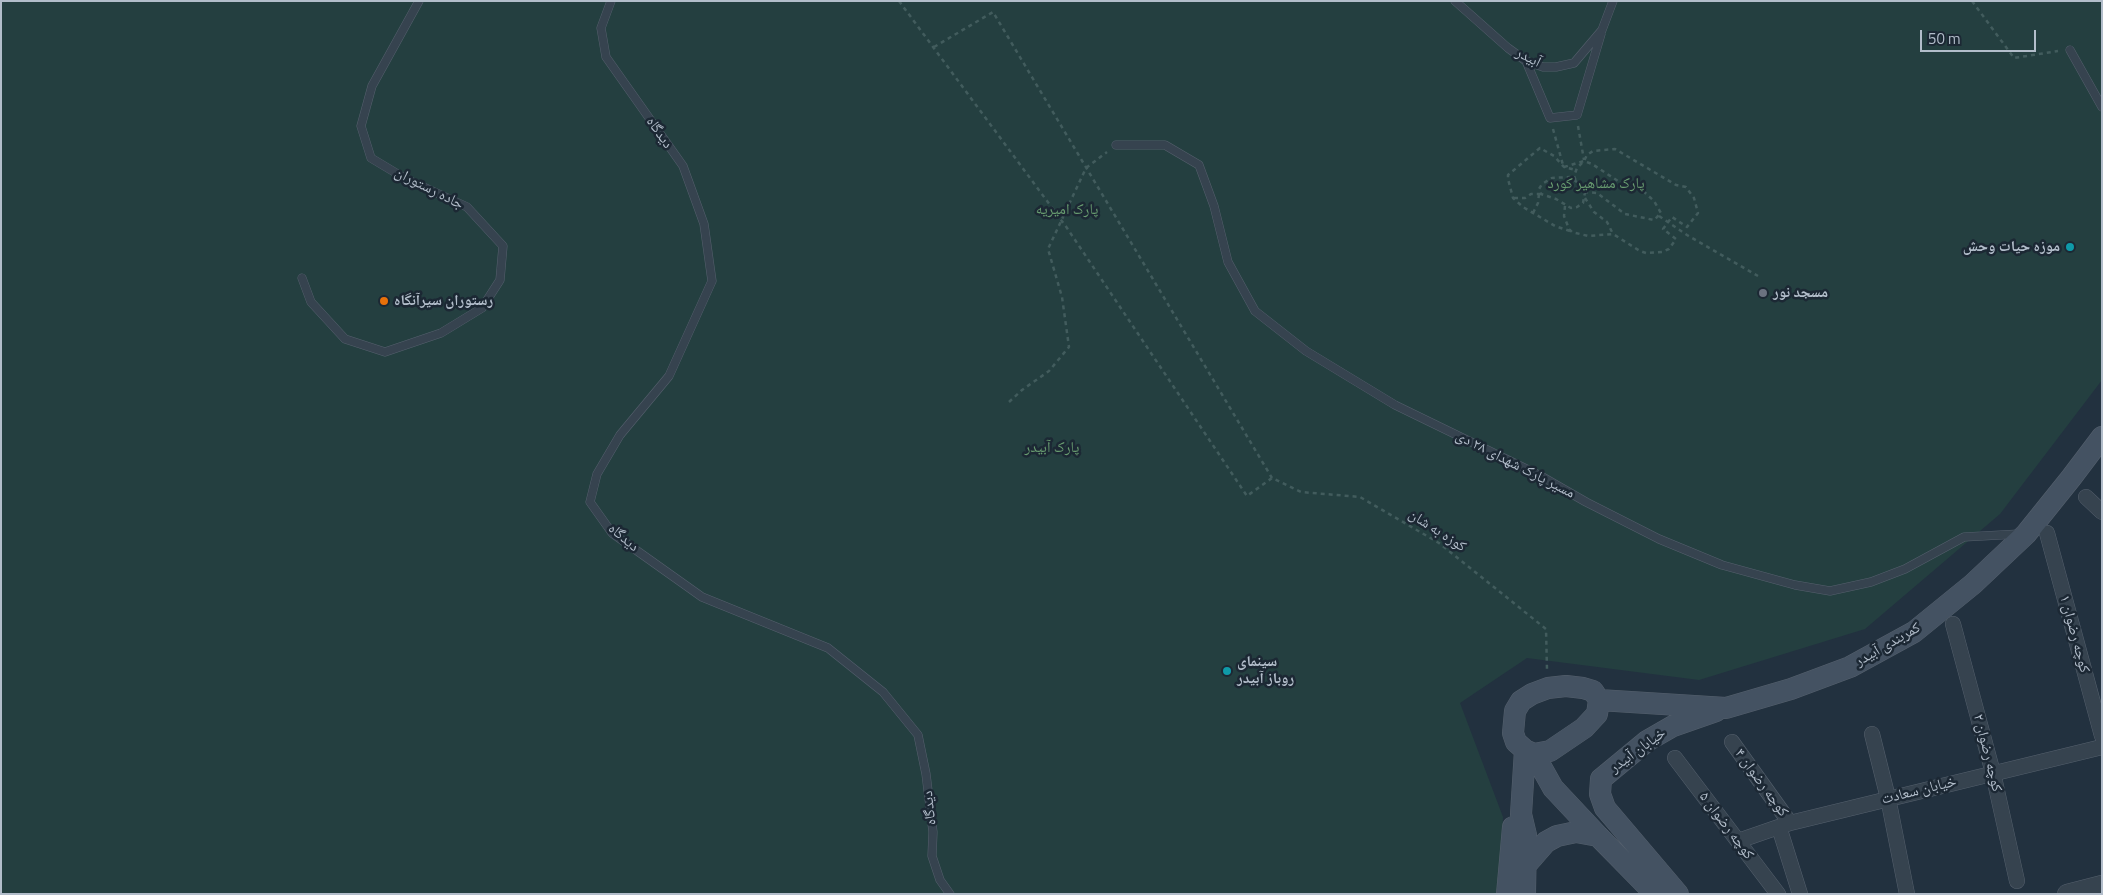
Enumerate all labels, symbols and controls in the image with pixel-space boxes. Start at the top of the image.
scale bar [1923,20,2039,52]
text: 50 m [1928,27,1961,50]
street label: آبیدر [1512,44,1544,72]
street label: دیدگاه [642,114,676,152]
street label: جاده رستوران [391,164,467,214]
park label: پارک مشاهیر کورد [1547,175,1645,193]
park label: پارک امیریه [1036,201,1098,219]
place label: موزه حیات وحش [1963,238,2060,256]
marker: موزه حیات وحش [2064,241,2076,253]
place label: مسجد نور [1773,284,1828,302]
marker: مسجد نور [1757,287,1769,299]
place label: رستوران سیرآنگاه [394,292,493,310]
marker: رستوران سیرآنگاه [378,295,390,307]
street label: مسیر پارک شهدای ۲۸ دی [1452,427,1578,503]
park label: پارک آبیدر [1025,439,1079,457]
street label: کوزه به شان [1405,506,1469,556]
street label: دیدگاه [604,520,642,556]
street label: کوچه رضوان ۱ [2055,593,2093,675]
street label: کمربندی آبیدر [1852,619,1924,671]
place label: سینمای روباز آبیدر [1237,653,1294,688]
marker: سینمای روباز آبیدر [1221,665,1233,677]
street label: کوچه رضوان ۲ [1969,712,2005,794]
street label: خیابان آبیدر [1607,725,1669,777]
street label: کوچه رضوان ۴ [1730,745,1792,821]
street label: خیابان سعادت [1880,773,1958,809]
street label: کوچه رضوان ۵ [1695,789,1757,863]
street label: دیدگاه [919,790,941,826]

